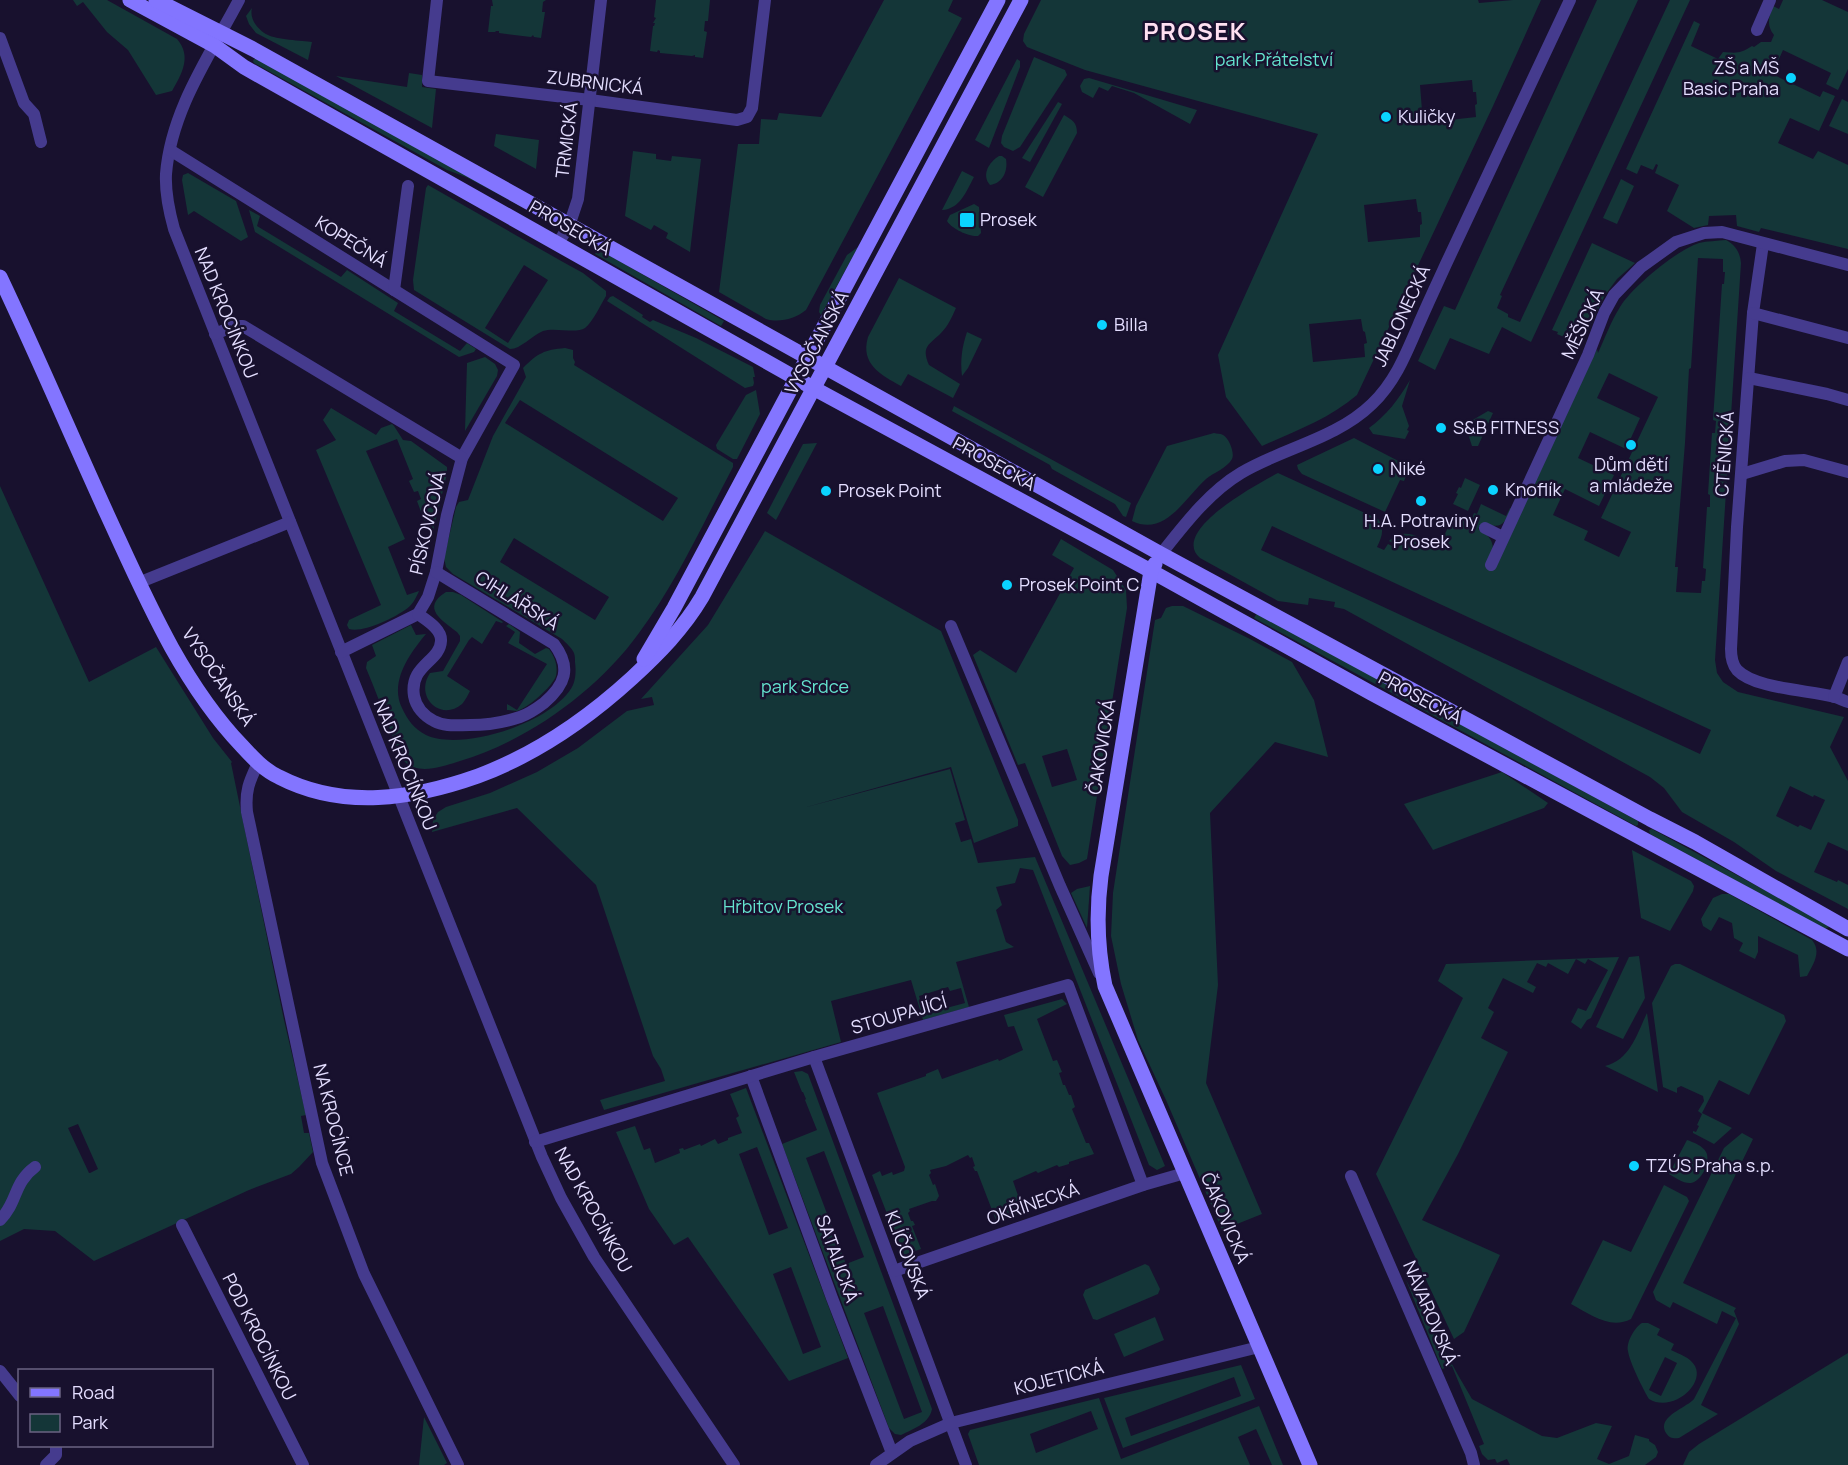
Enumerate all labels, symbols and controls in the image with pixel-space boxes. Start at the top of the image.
district label: PROSEK [1143,14,1247,47]
park label: park Přátelství [1215,47,1333,71]
place label: ZŠ a MŠ Basic Praha [1683,55,1779,100]
street label: ZUBRNICKÁ [545,64,646,100]
marker: ZŠ a MŠ Basic Praha [1784,71,1798,85]
street label: TRMICKÁ [549,100,583,179]
place label: Kuličky [1398,104,1456,128]
marker: Kuličky [1379,110,1393,124]
street label: PROSECKÁ [525,194,616,261]
place label: Prosek [980,207,1038,231]
street label: KOPEČNÁ [311,210,392,273]
marker: Prosek [958,211,976,229]
street label: NAD KROCÍNKOU [190,243,264,382]
street label: JABLONECKÁ [1367,260,1435,370]
street label: MĚŠICKÁ [1555,284,1609,363]
street label: VYSOČANSKÁ [779,286,854,398]
place label: Billa [1114,312,1148,336]
marker: Billa [1095,318,1109,332]
street label: CTĚNICKÁ [1709,410,1739,497]
place label: S&B FITNESS [1453,415,1559,439]
marker: S&B FITNESS [1434,421,1448,435]
street label: PROSECKÁ [949,431,1041,496]
marker: Dům dětí a mládeže [1624,438,1638,452]
place label: Dům dětí a mládeže [1589,452,1673,497]
place label: Niké [1390,456,1426,480]
marker: Niké [1371,462,1385,476]
street label: PÍSKOVCOVÁ [403,468,451,577]
place label: Knoflík [1505,477,1562,501]
place label: Prosek Point [838,478,942,502]
marker: Knoflík [1486,483,1500,497]
marker: Prosek Point [819,484,833,498]
marker: H.A. Potraviny Prosek [1414,494,1428,508]
place label: H.A. Potraviny Prosek [1364,508,1479,553]
street label: CIHLÁŘSKÁ [471,565,564,636]
place label: Prosek Point C [1019,572,1139,596]
marker: Prosek Point C [1000,578,1014,592]
street label: VYSOČANSKÁ [177,623,261,731]
street label: PROSECKÁ [1375,665,1467,729]
park label: park Srdce [761,674,849,698]
street label: NAD KROCÍNKOU [369,695,443,834]
street label: ČAKOVICKÁ [1082,697,1121,796]
park label: Hřbitov Prosek [723,894,844,918]
street label: STOUPAJÍCÍ [848,989,949,1039]
street label: NA KROCÍNCE [308,1061,360,1178]
street label: NAD KROCÍNKOU [550,1143,638,1276]
place label: TZÚS Praha s.p. [1646,1153,1775,1177]
marker: TZÚS Praha s.p. [1627,1159,1641,1173]
street label: ČAKOVICKÁ [1196,1168,1256,1267]
street label: OKŘÍNECKÁ [983,1176,1083,1230]
street label: KLÍČOVSKÁ [880,1207,936,1303]
street label: SATALICKÁ [811,1212,865,1306]
street label: NÁVAROVSKÁ [1398,1257,1464,1369]
street label: POD KROCÍNKOU [217,1269,302,1404]
street label: KOJETICKÁ [1011,1354,1107,1400]
legend [18,1369,213,1447]
text: Road [72,1380,115,1404]
text: Park [72,1410,109,1434]

